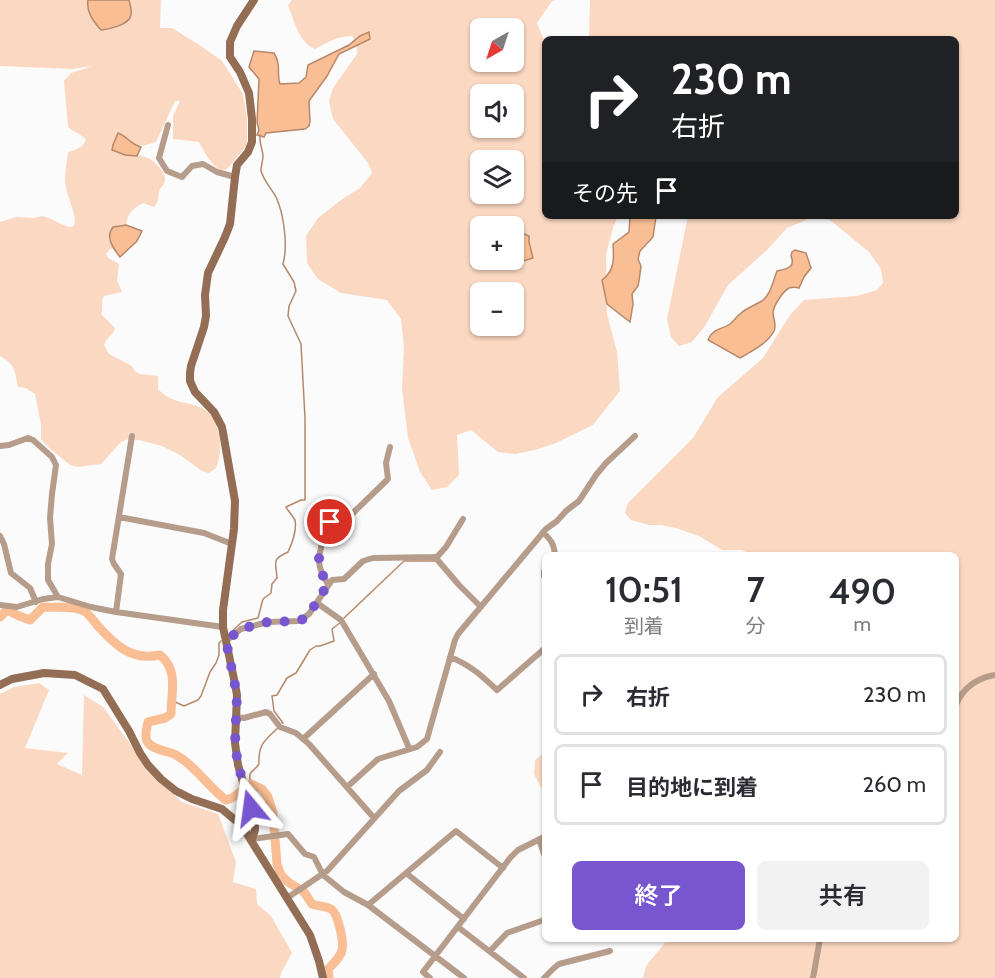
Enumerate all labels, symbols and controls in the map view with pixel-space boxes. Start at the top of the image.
north arrow [470,18,524,72]
map controls [470,18,524,336]
text: 230 m [671,53,791,105]
icon: right [572,60,650,138]
button: sound [470,84,524,138]
text: 右折 [671,110,725,143]
button: layers [470,150,524,204]
icon: arrive [650,174,683,207]
text: その先 [572,180,638,207]
button: + [470,216,524,270]
button: − [470,282,524,336]
pin [304,496,355,547]
icon: arrive [313,505,346,538]
text: 10:51 [605,567,683,611]
text: 7 [747,567,765,611]
text: 490 [829,569,896,613]
text: m [854,612,871,636]
text: 到着 [624,614,664,638]
text: 分 [746,614,766,638]
icon: right [575,678,608,711]
text: 230 m [863,681,926,708]
text: 右折 [626,684,670,711]
icon: arrive [575,768,608,801]
text: 260 m [862,771,926,798]
text: 目的地に到着 [626,774,758,801]
position arrow [219,776,283,840]
button: 終了 [572,861,745,930]
button: 共有 [757,861,929,930]

